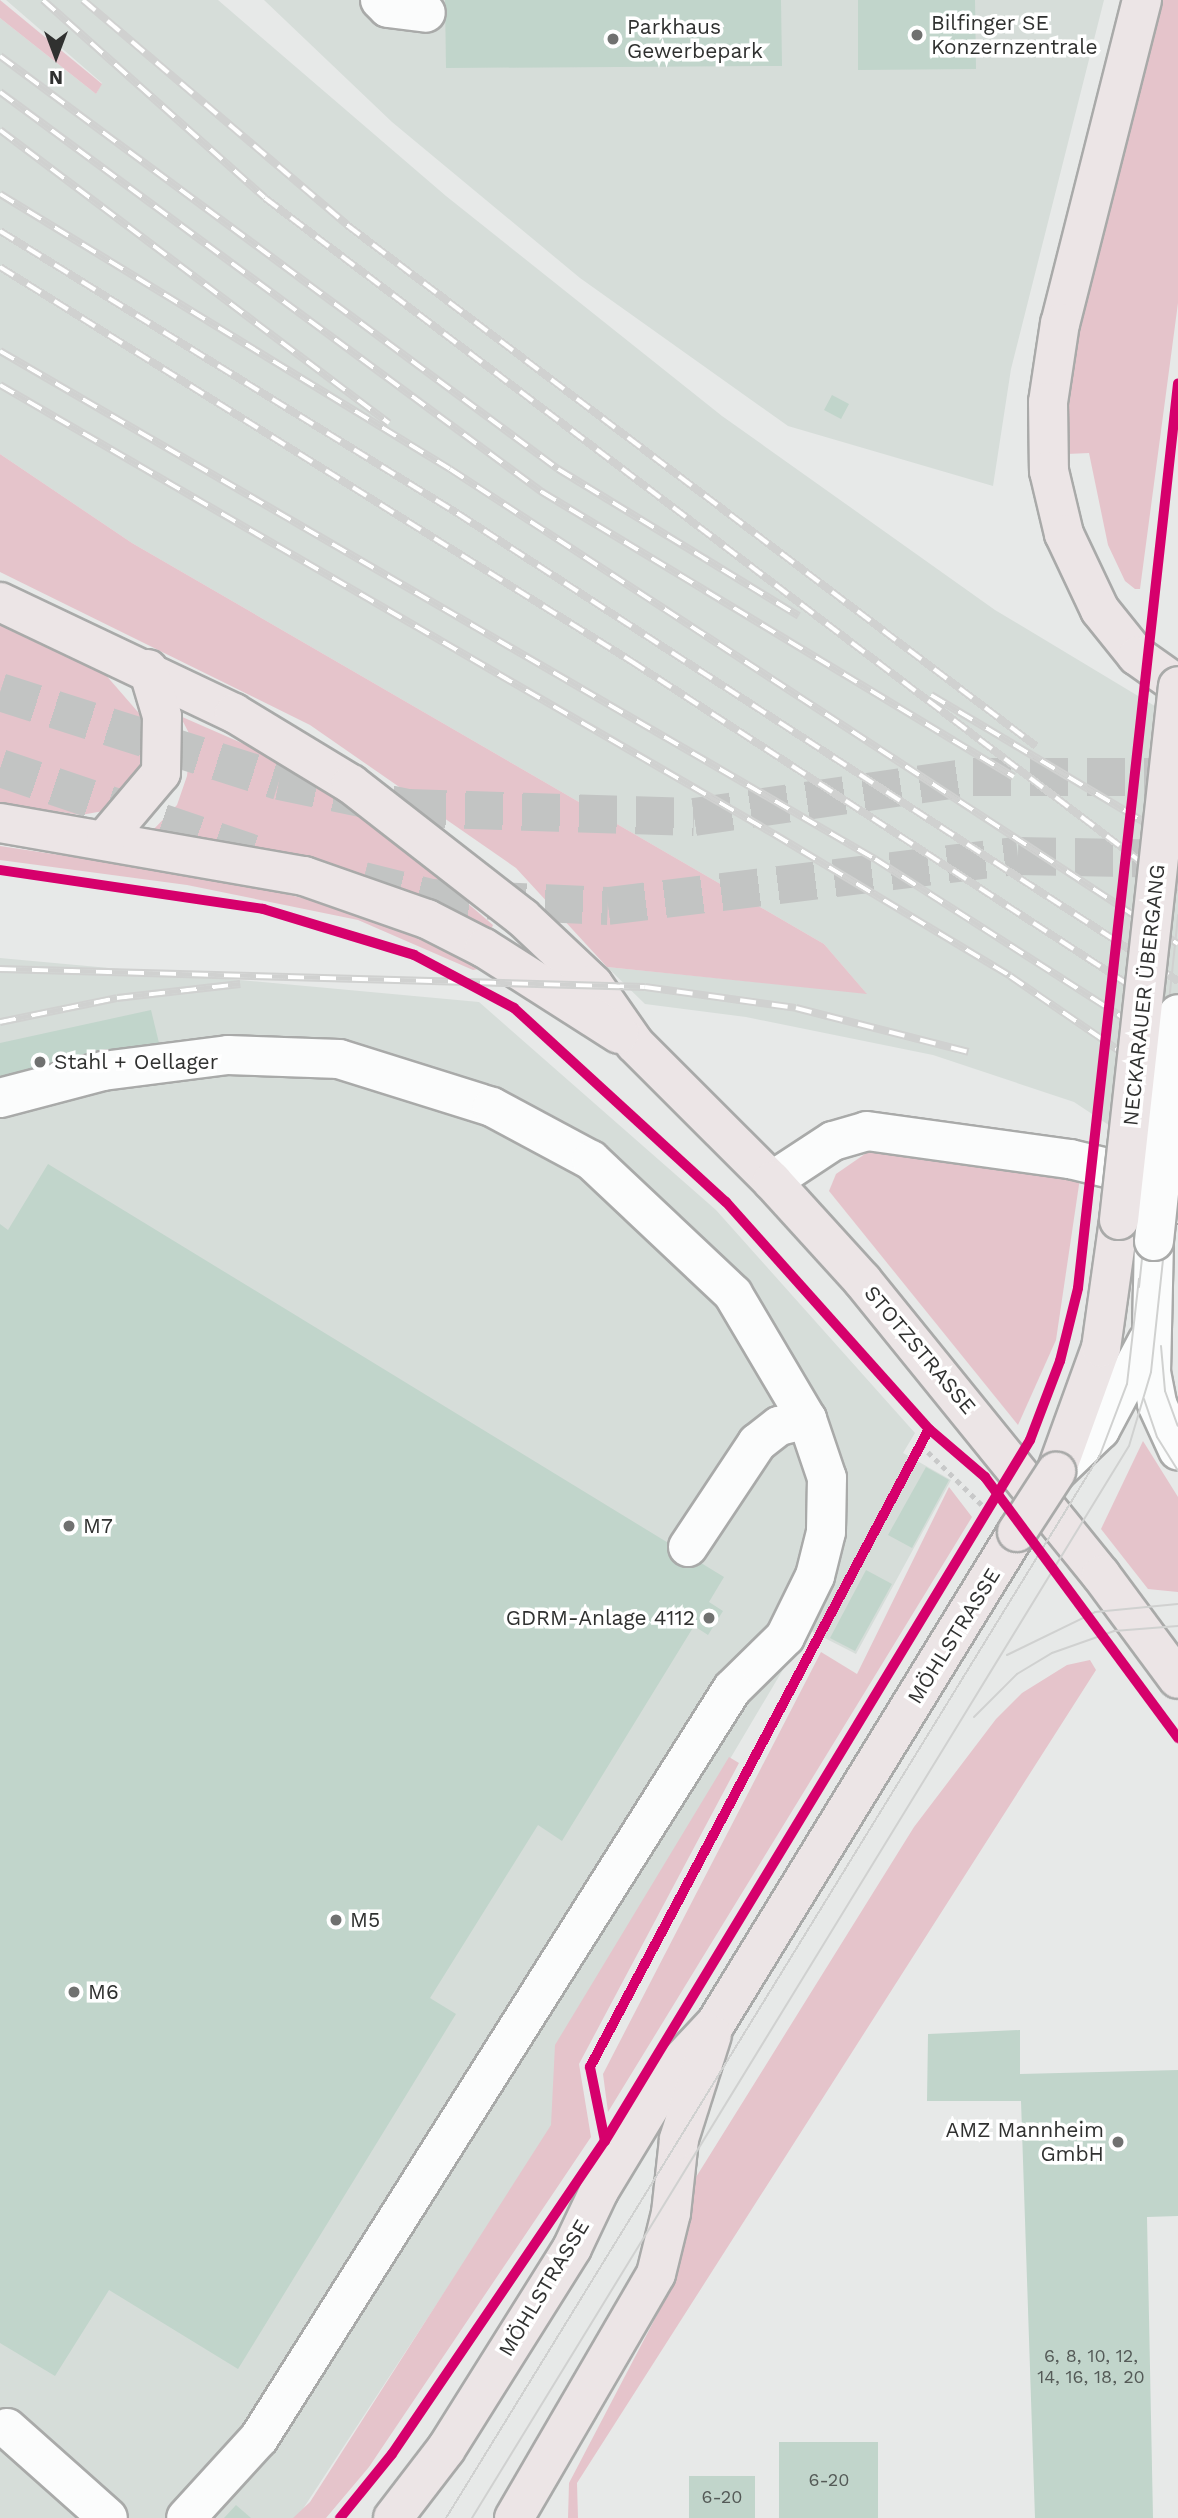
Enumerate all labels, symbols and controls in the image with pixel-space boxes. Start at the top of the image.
place label: Bilfinger SE Konzernzentrale [931,10,1098,60]
place label: Parkhaus Gewerbepark [627,14,763,64]
north arrow [21,21,91,91]
marker: Bilfinger SE Konzernzentrale [909,27,925,43]
marker: Parkhaus Gewerbepark [605,31,621,47]
text: N [49,66,63,89]
street label: NECKARAUER ÜBERGANG [1118,863,1170,1127]
place label: Stahl + Oellager [54,1049,219,1075]
marker: Stahl + Oellager [32,1054,48,1070]
street label: STOTZSTRASSE [859,1281,981,1419]
place label: M7 [83,1513,113,1539]
marker: M7 [61,1518,77,1534]
street label: MÖHLSTRASSE [902,1564,1006,1708]
place label: GDRM-Anlage 4112 [506,1605,695,1631]
marker: GDRM-Anlage 4112 [701,1610,717,1626]
place label: M5 [350,1907,380,1933]
marker: M5 [328,1912,344,1928]
place label: M6 [88,1979,119,2005]
marker: M6 [66,1984,82,2000]
place label: AMZ Mannheim GmbH [945,2117,1104,2167]
marker: AMZ Mannheim GmbH [1110,2134,1126,2150]
street label: MÖHLSTRASSE [493,2215,595,2361]
house number: 6, 8, 10, 12, 14, 16, 18, 20 [1037,2346,1145,2388]
house number: 6-20 [808,2469,850,2491]
house number: 6-20 [701,2486,743,2508]

